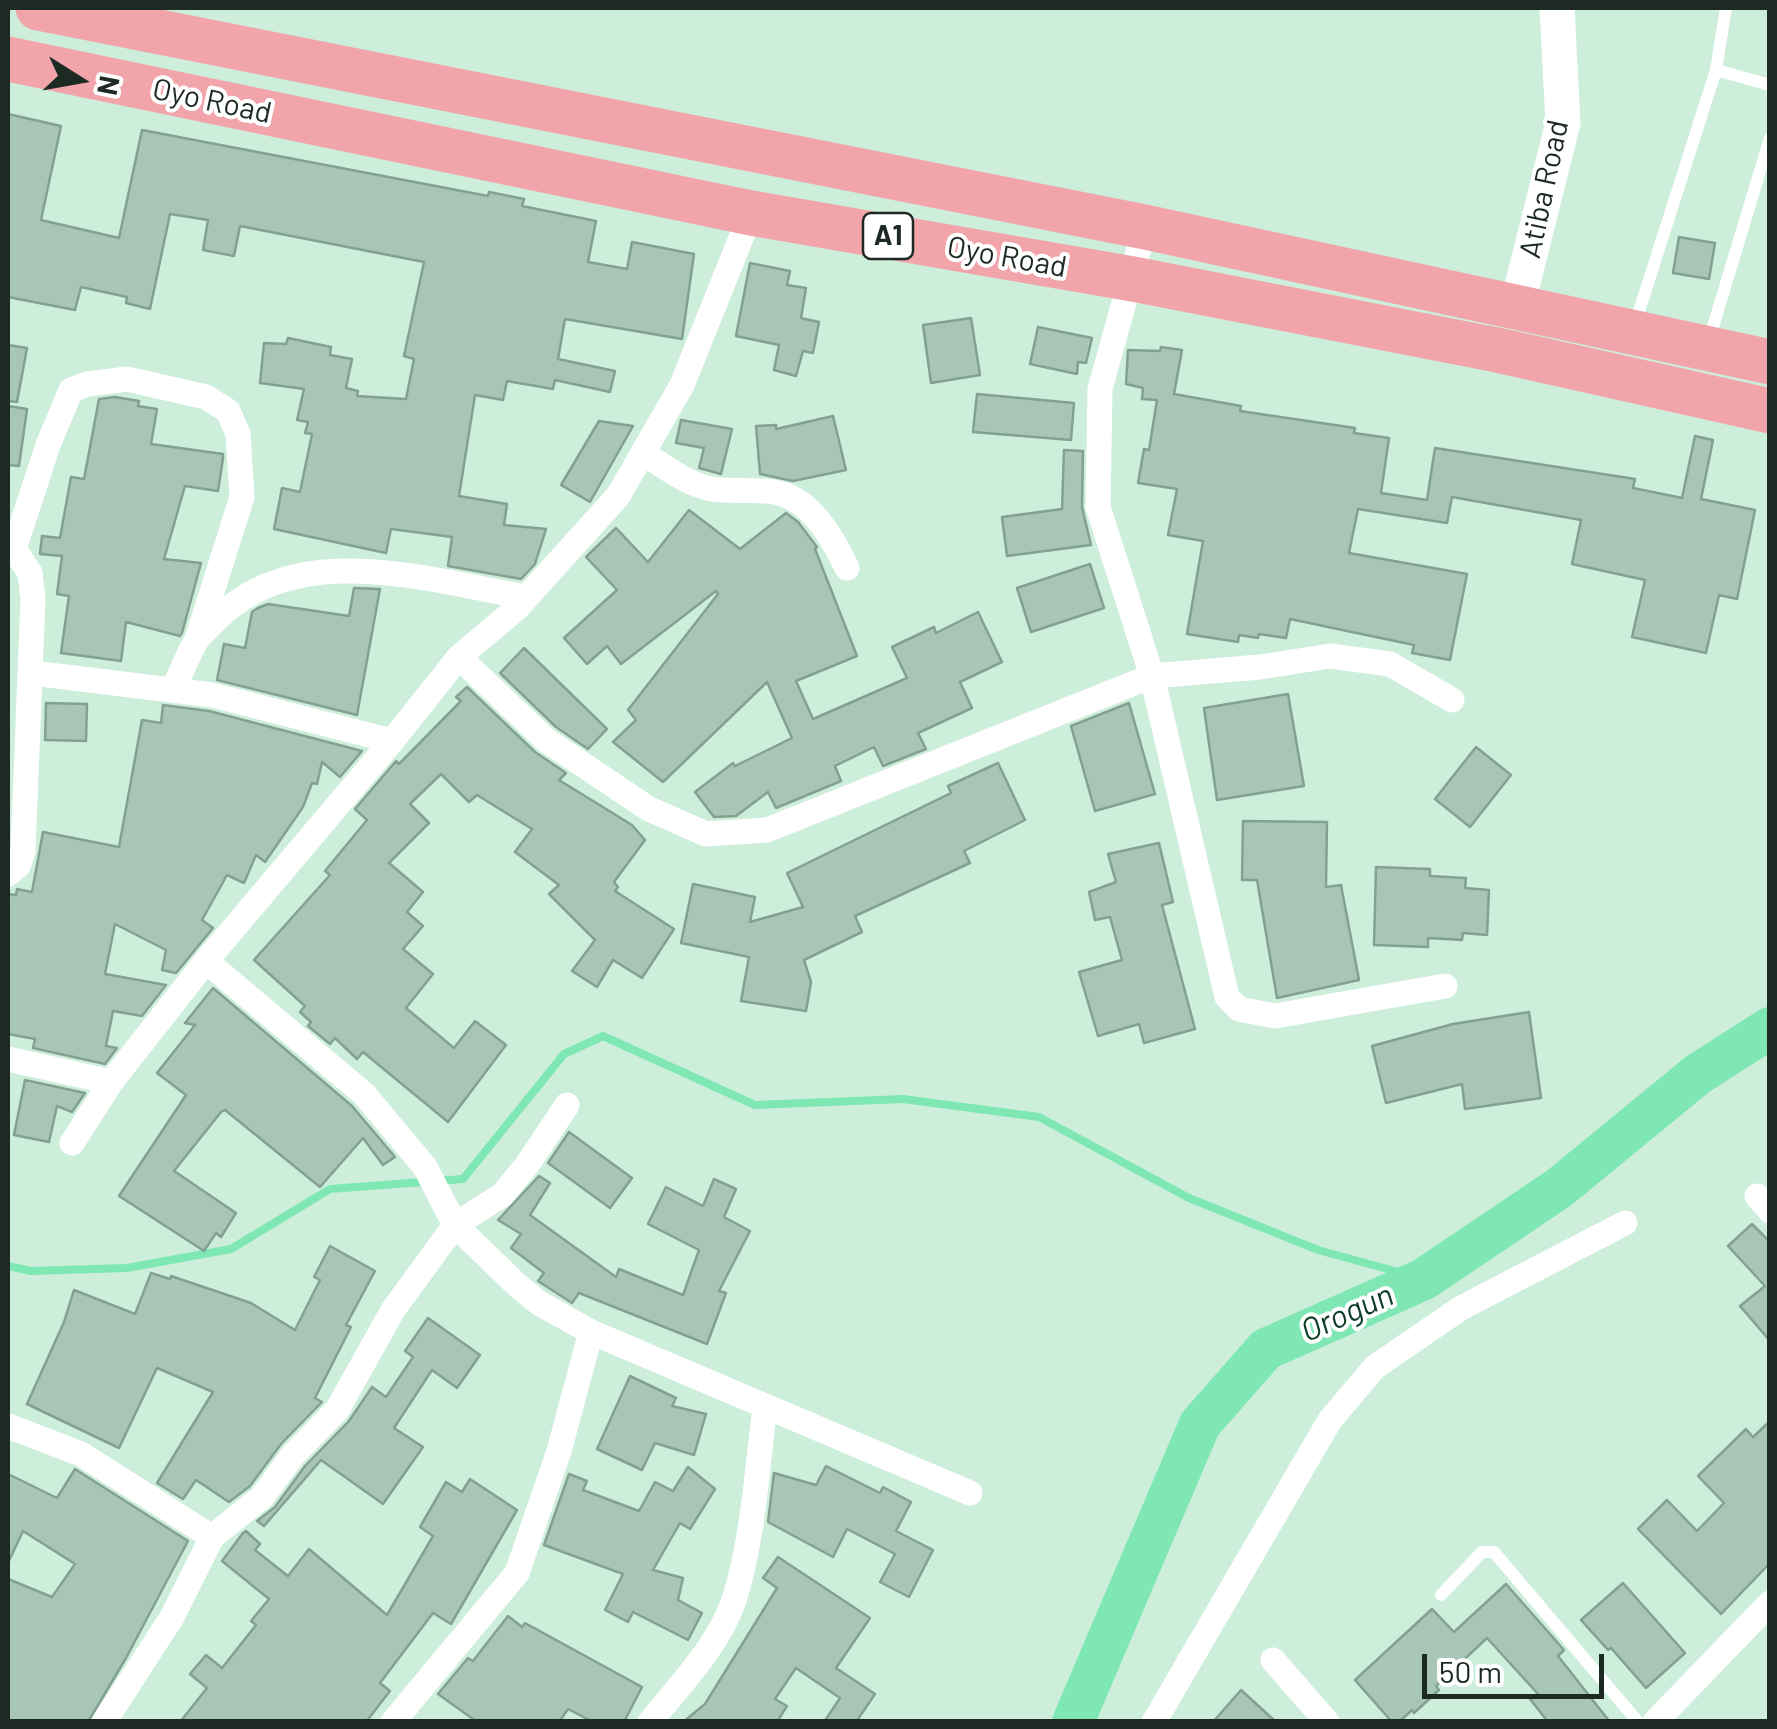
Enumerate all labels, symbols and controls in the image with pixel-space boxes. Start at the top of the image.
north arrow [30,30,130,130]
street label: Oyo Road [149,71,275,131]
text: N [91,73,128,98]
street label: Atiba Road [1512,117,1576,261]
road number: A1 [863,213,913,259]
street label: Oyo Road [944,229,1070,285]
water label: Orogun [1295,1276,1399,1350]
scale bar [1427,1634,1610,1696]
text: 50 m [1439,1653,1502,1689]

